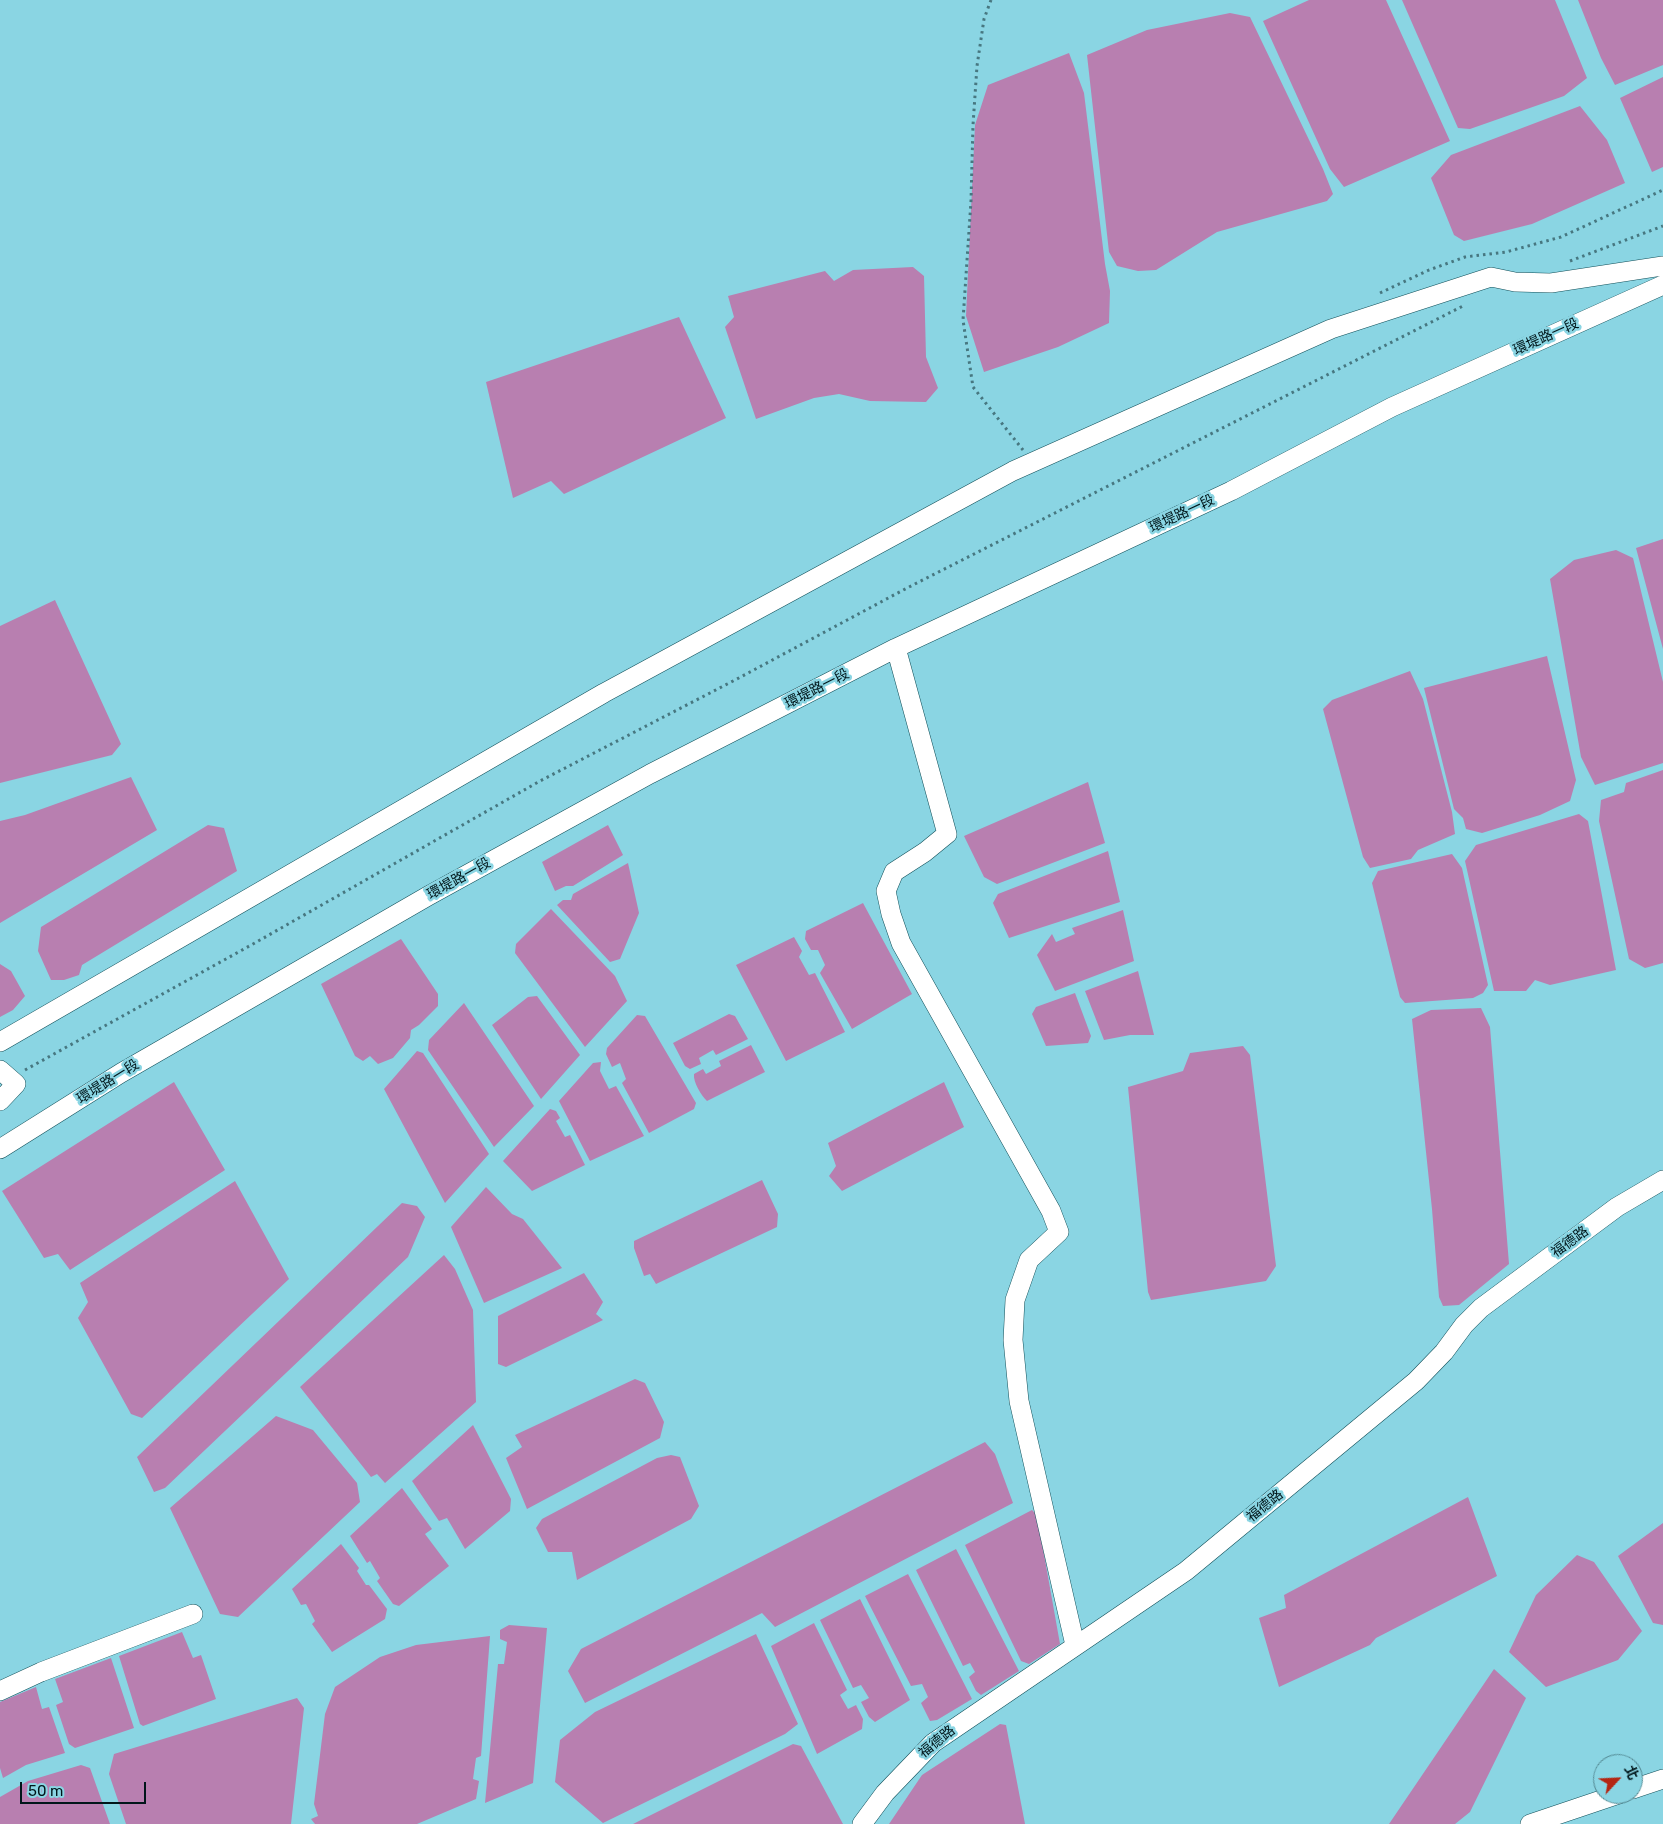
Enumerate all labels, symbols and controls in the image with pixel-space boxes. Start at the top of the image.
street label: 環堤路一段 [1511,315,1581,359]
street label: 環堤路一段 [1147,492,1217,536]
street label: 環堤路一段 [782,666,852,712]
street label: 環堤路一段 [424,855,494,903]
street label: 環堤路一段 [74,1056,142,1108]
street label: 福德路 [1548,1223,1592,1261]
street label: 福德路 [1243,1486,1287,1526]
street label: 福德路 [915,1722,959,1762]
north arrow [1593,1754,1643,1804]
text: 北 [1620,1763,1642,1783]
scale bar [22,1772,149,1804]
text: 50 m [28,1782,63,1800]

